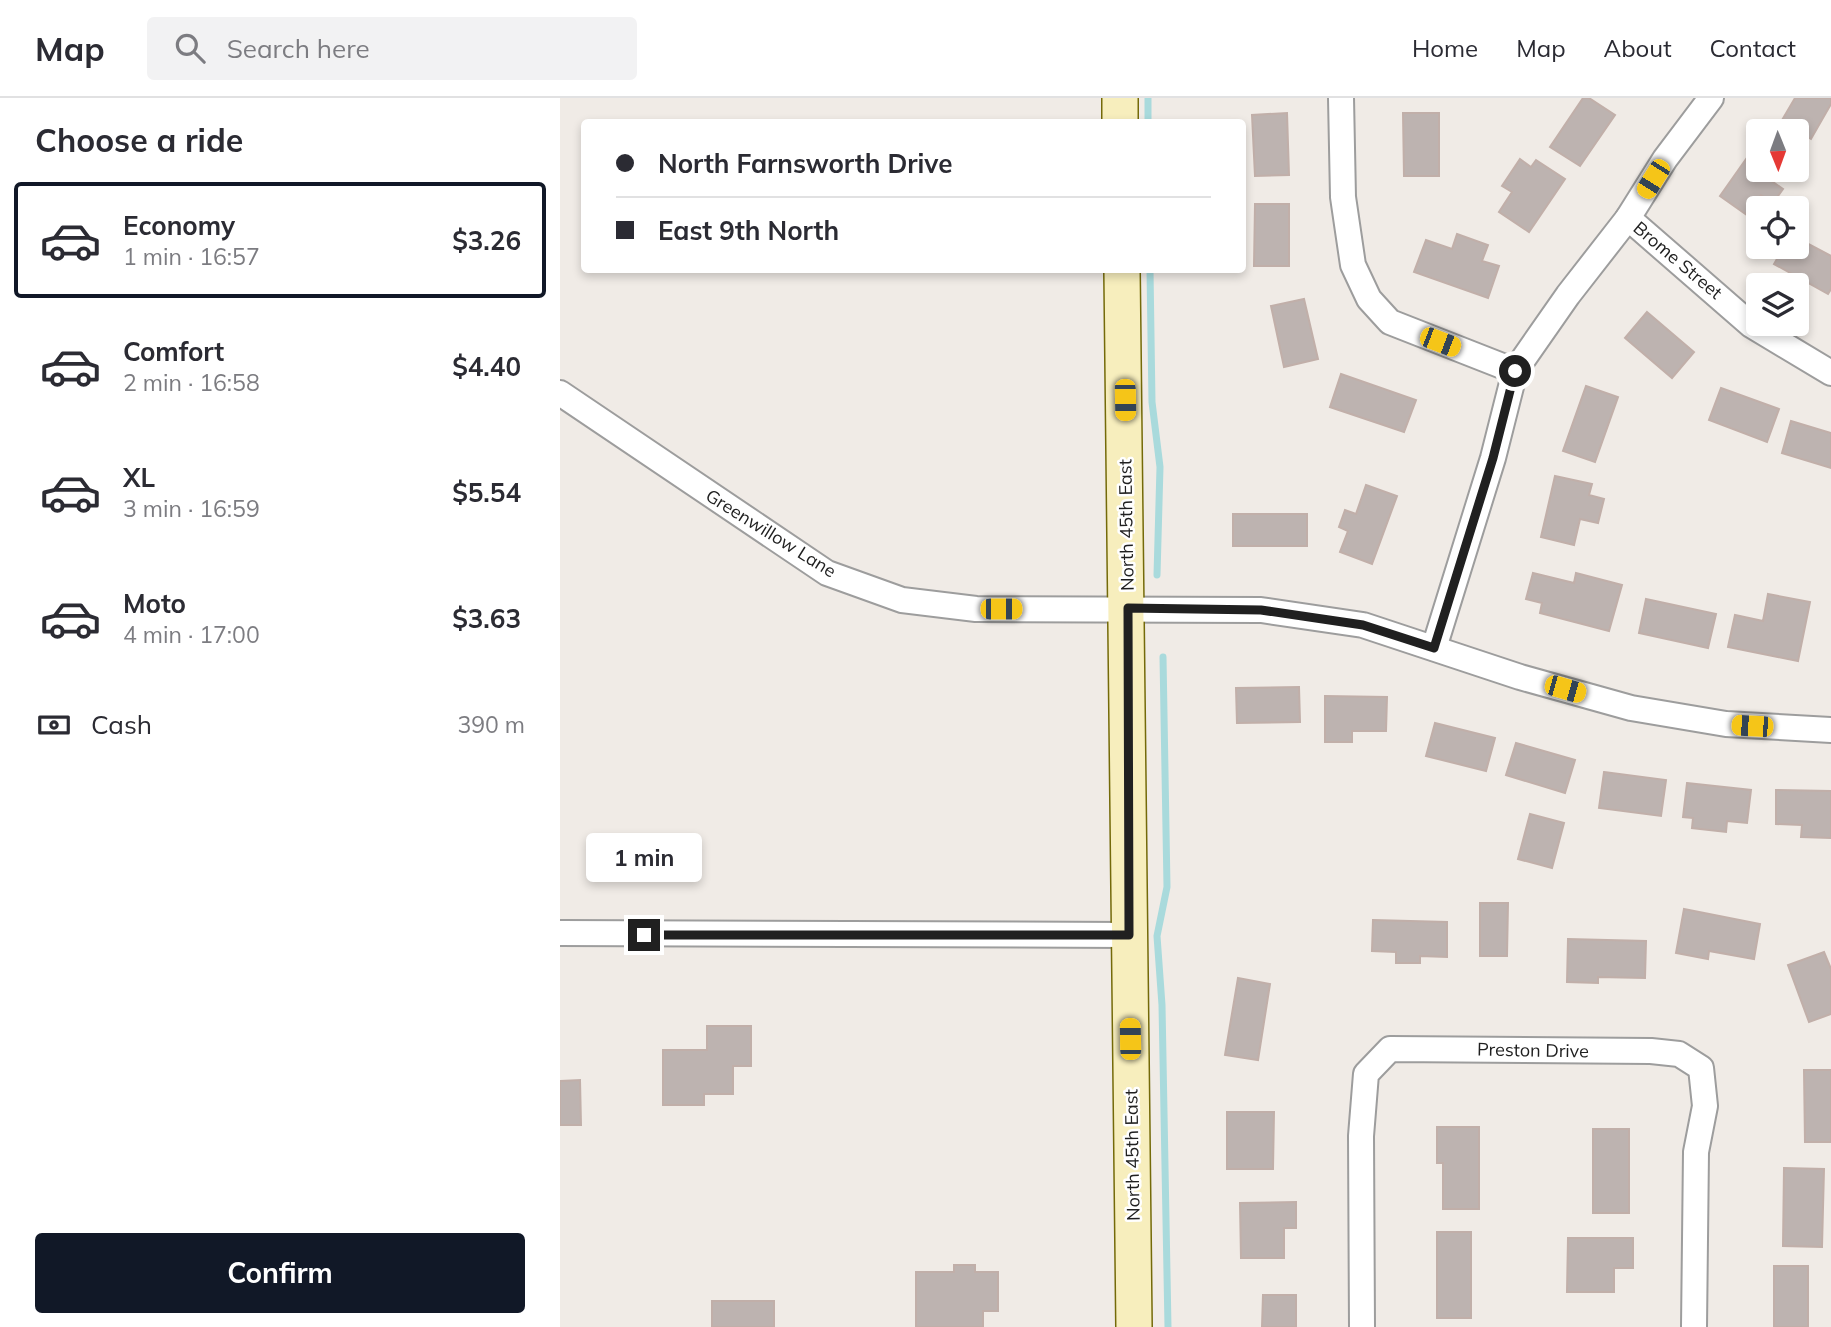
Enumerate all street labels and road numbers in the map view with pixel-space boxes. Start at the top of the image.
street label: Brome Street [1629,216,1727,304]
street label: North 45th East [1113,459,1139,591]
street label: Greenwillow Lane [701,484,841,582]
street label: Preston Drive [1477,1038,1589,1062]
street label: North 45th East [1119,1089,1145,1221]

